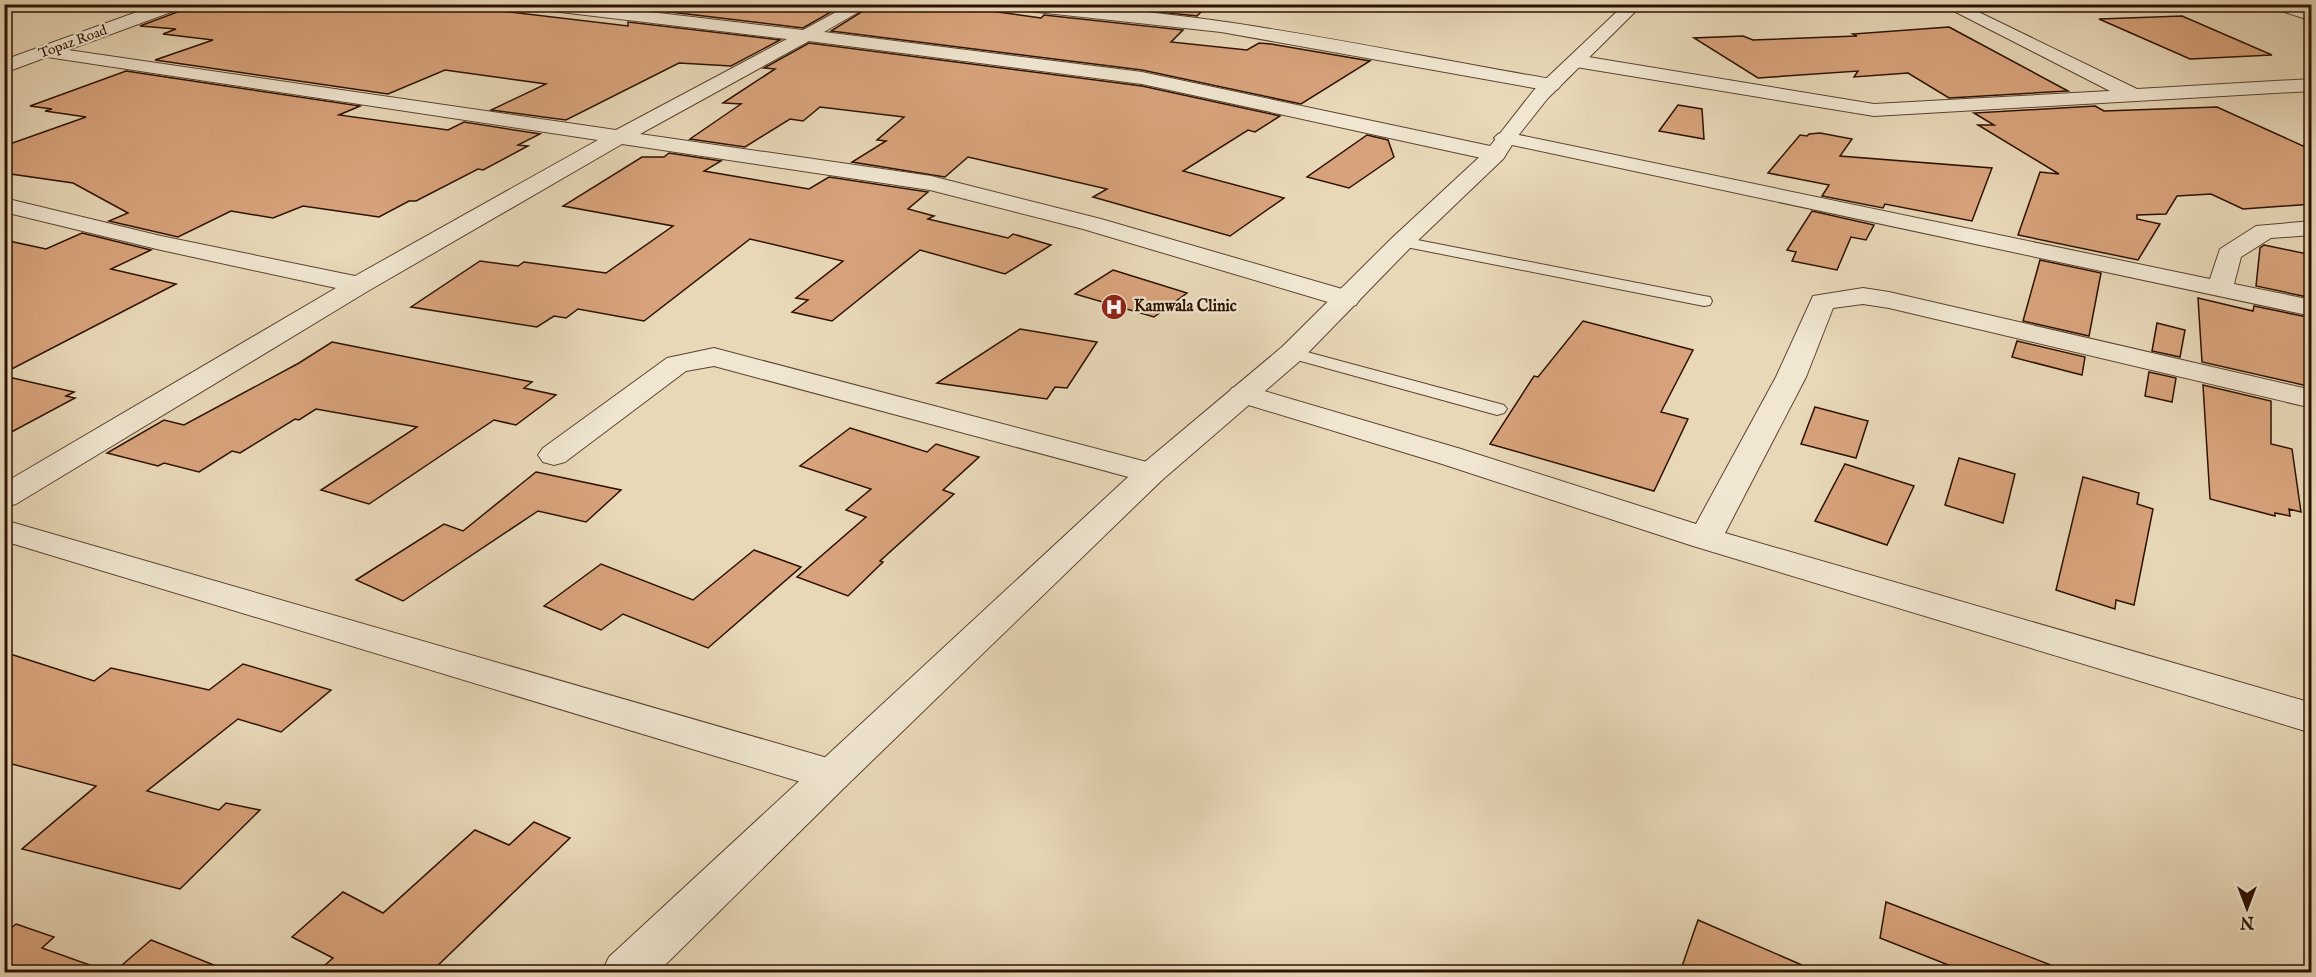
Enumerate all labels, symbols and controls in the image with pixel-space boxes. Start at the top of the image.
street label: Topaz Road [36,21,110,63]
hospital icon: Kamwala Clinic [1099,292,1129,322]
place label: Kamwala Clinic [1134,297,1237,317]
north arrow [2217,878,2277,938]
text: N [2240,911,2255,931]

